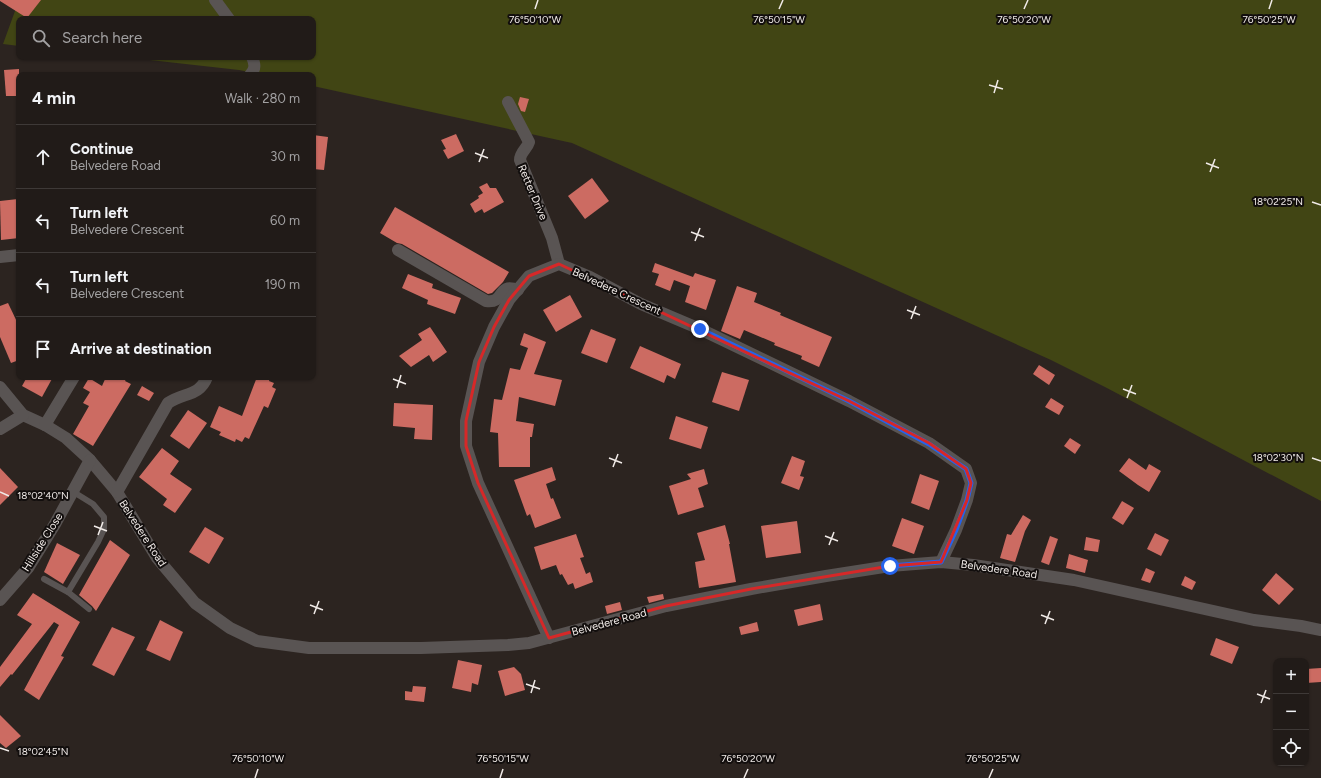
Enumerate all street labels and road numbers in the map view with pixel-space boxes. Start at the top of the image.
street label: Retter Drive [515,162,550,222]
street label: Belvedere Crescent [570,265,663,318]
street label: Belvedere Road [116,497,169,569]
street label: Hillside Close [19,511,66,574]
street label: Belvedere Road [960,558,1038,581]
street label: Belvedere Road [570,606,648,639]

